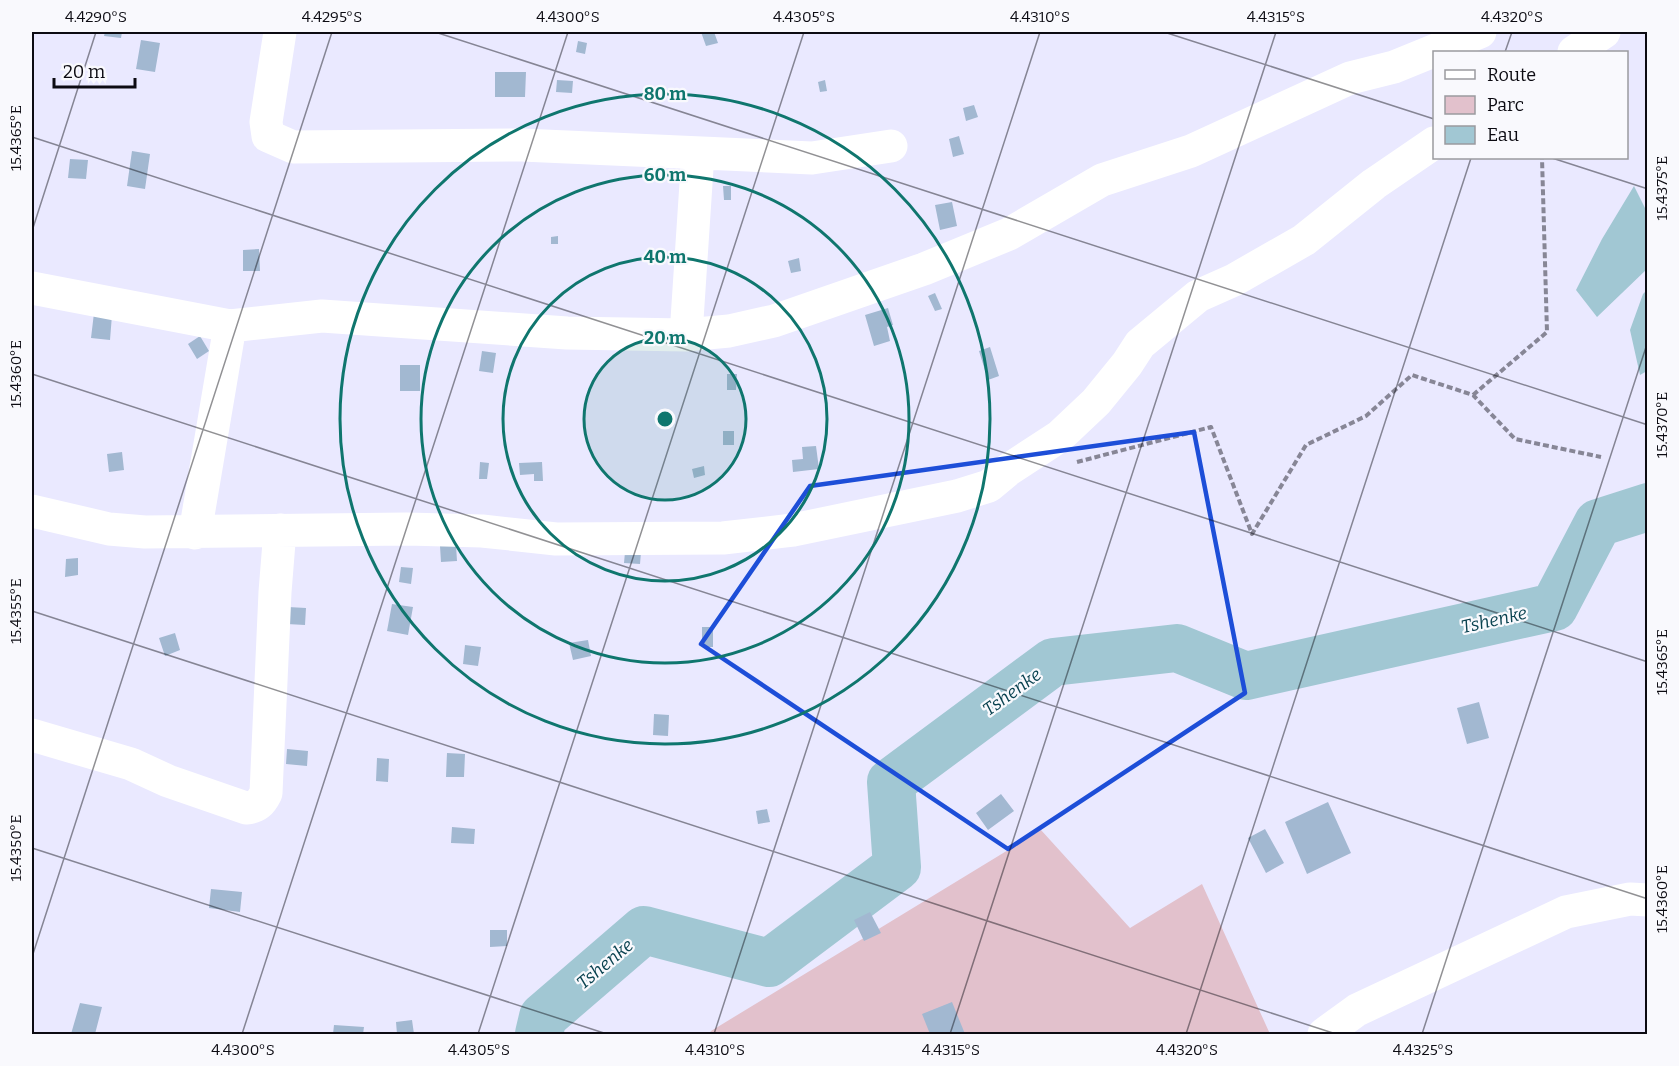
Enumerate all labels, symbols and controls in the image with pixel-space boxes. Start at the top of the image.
text: 4.4290°S [65,8,127,26]
text: 4.4295°S [302,8,362,26]
text: 4.4300°S [536,8,600,26]
text: 4.4305°S [773,8,835,26]
text: 4.4310°S [1010,8,1070,26]
text: 4.4315°S [1247,8,1305,26]
text: 4.4320°S [1481,8,1543,26]
scale bar [54,51,135,89]
legend [1433,51,1628,159]
text: 20 m [63,61,105,83]
text: Route [1487,64,1536,86]
text: 80 m [644,83,686,105]
text: Parc [1487,94,1524,116]
text: 15.4365°E [7,105,25,171]
text: Eau [1487,124,1519,146]
text: 15.4375°E [1653,156,1671,220]
text: 60 m [644,164,686,186]
text: 40 m [644,246,686,268]
text: 20 m [644,327,686,349]
text: 15.4360°E [7,340,25,408]
text: 15.4370°E [1653,392,1671,458]
centre of rings [655,409,675,429]
text: 15.4355°E [7,578,25,644]
water label: Tshenke [1459,602,1529,638]
text: 15.4365°E [1653,629,1671,695]
water label: Tshenke [979,663,1045,721]
text: 15.4350°E [7,814,25,882]
text: 15.4360°E [1653,865,1671,933]
water label: Tshenke [572,934,638,994]
text: 4.4300°S [211,1041,275,1059]
text: 4.4305°S [448,1041,510,1059]
text: 4.4310°S [685,1041,745,1059]
text: 4.4315°S [922,1041,980,1059]
text: 4.4320°S [1156,1041,1218,1059]
text: 4.4325°S [1393,1041,1453,1059]

